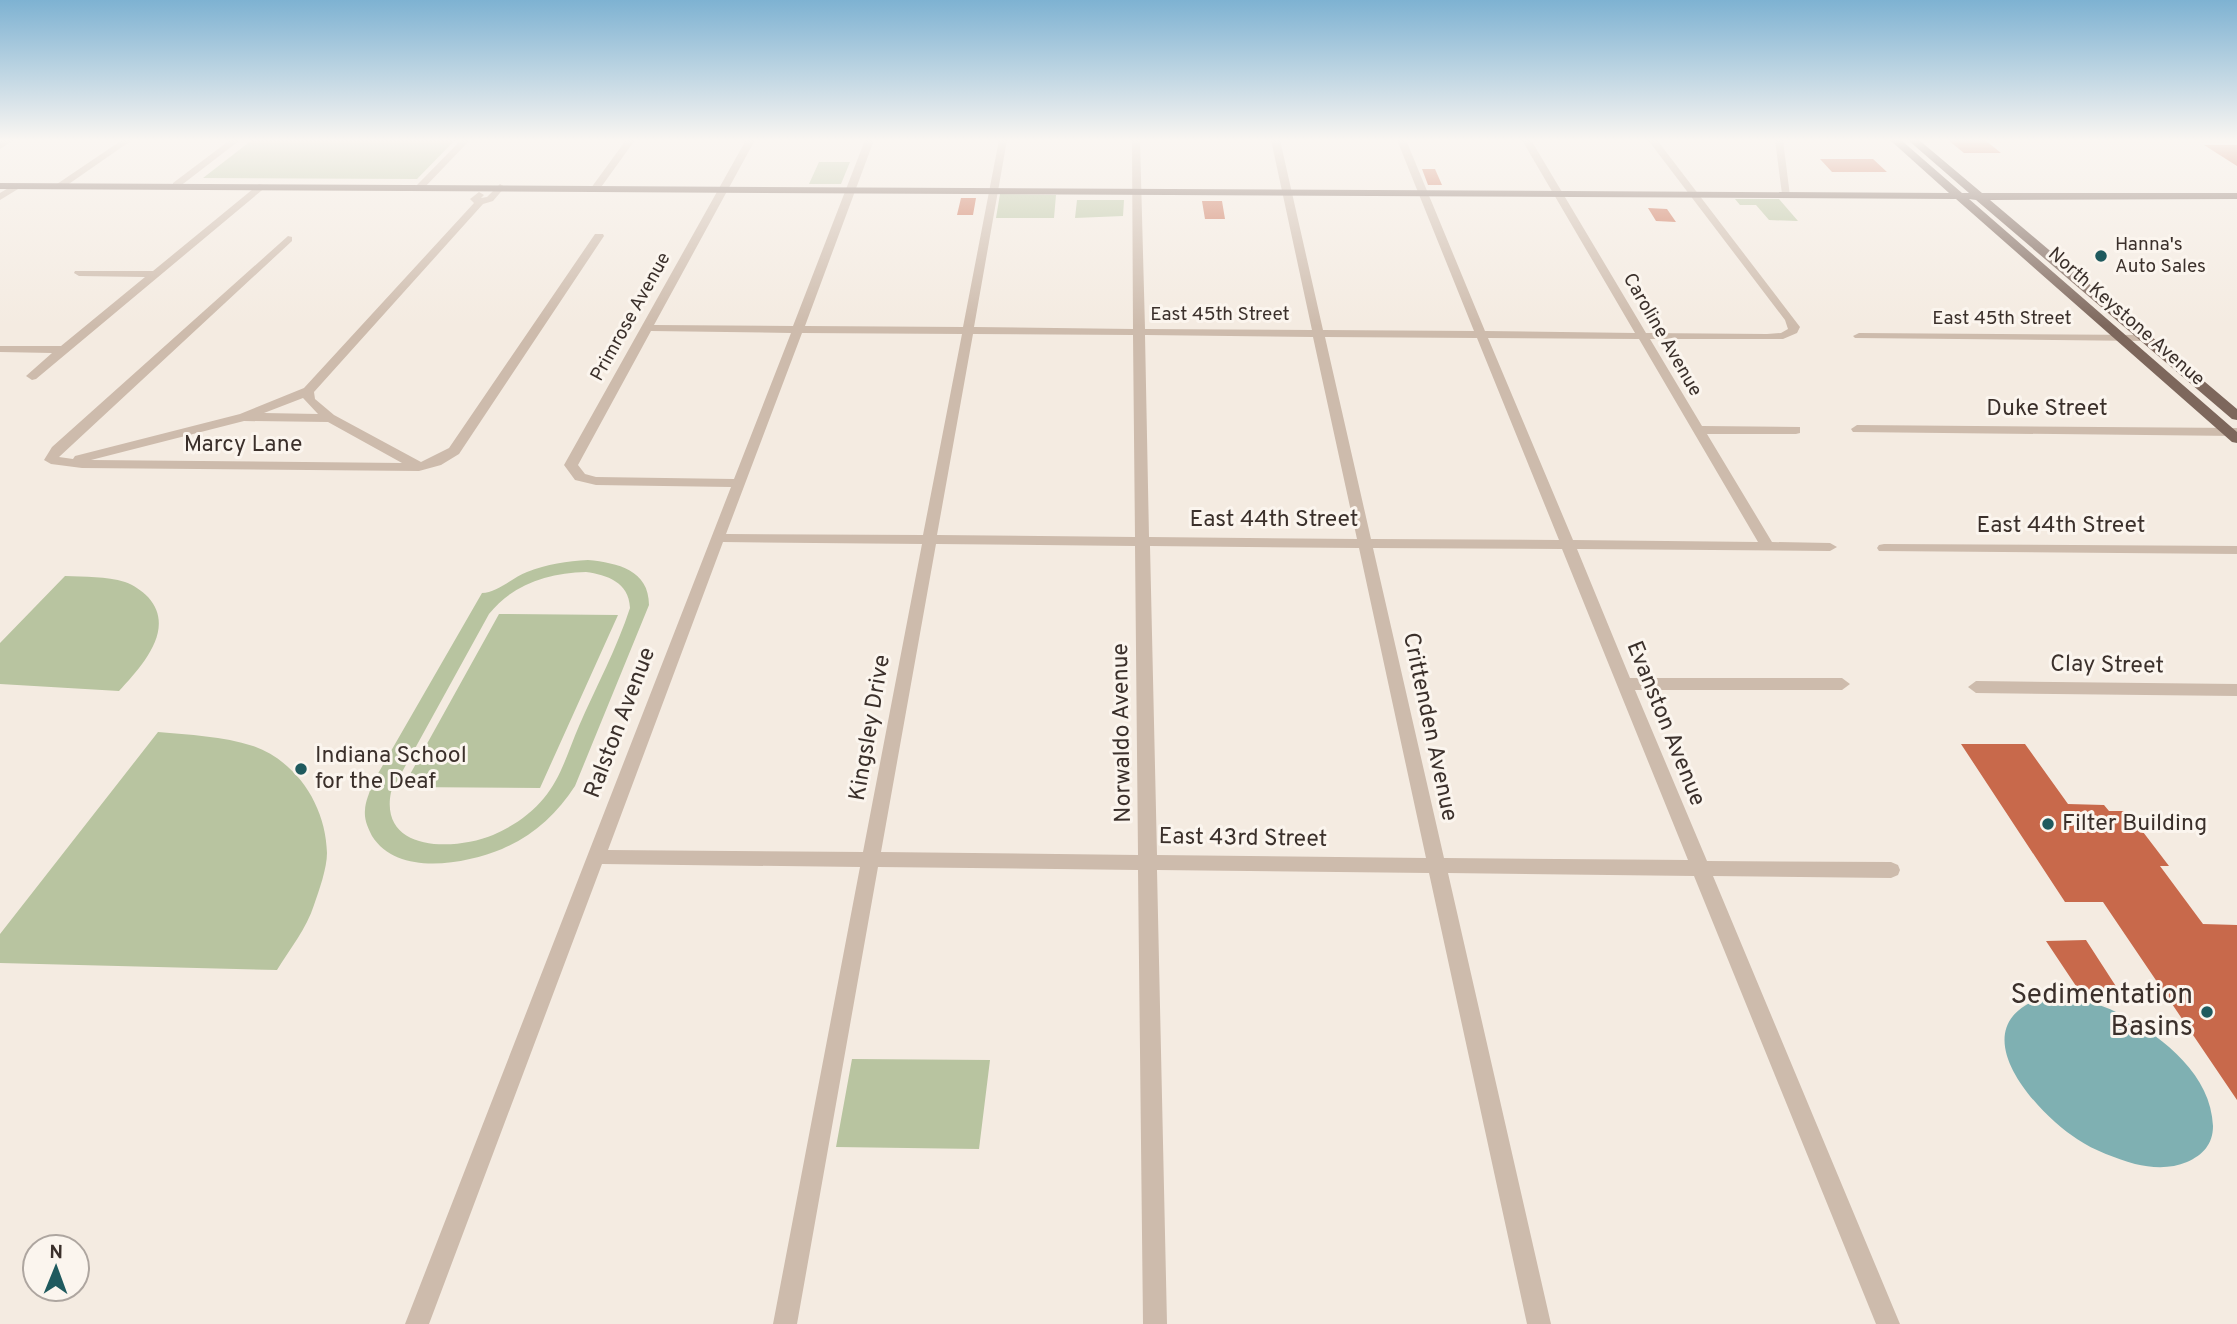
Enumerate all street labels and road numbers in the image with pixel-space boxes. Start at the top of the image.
street label: North Keystone Avenue [2043,242,2209,392]
street label: Primrose Avenue [586,248,676,386]
street label: Caroline Avenue [1617,269,1707,401]
street label: East 45th Street [1150,303,1290,327]
street label: East 45th Street [1932,307,2072,331]
street label: Duke Street [1986,395,2108,424]
street label: Marcy Lane [184,431,302,460]
street label: East 44th Street [1190,506,1358,535]
street label: East 44th Street [1977,512,2145,541]
street label: Crittenden Avenue [1395,630,1463,824]
street label: Evanston Avenue [1619,637,1711,811]
street label: Ralston Avenue [579,643,663,803]
street label: Norwaldo Avenue [1107,643,1139,823]
street label: Clay Street [2050,651,2164,681]
street label: Kingsley Drive [844,653,898,803]
street label: East 43rd Street [1158,823,1328,855]

